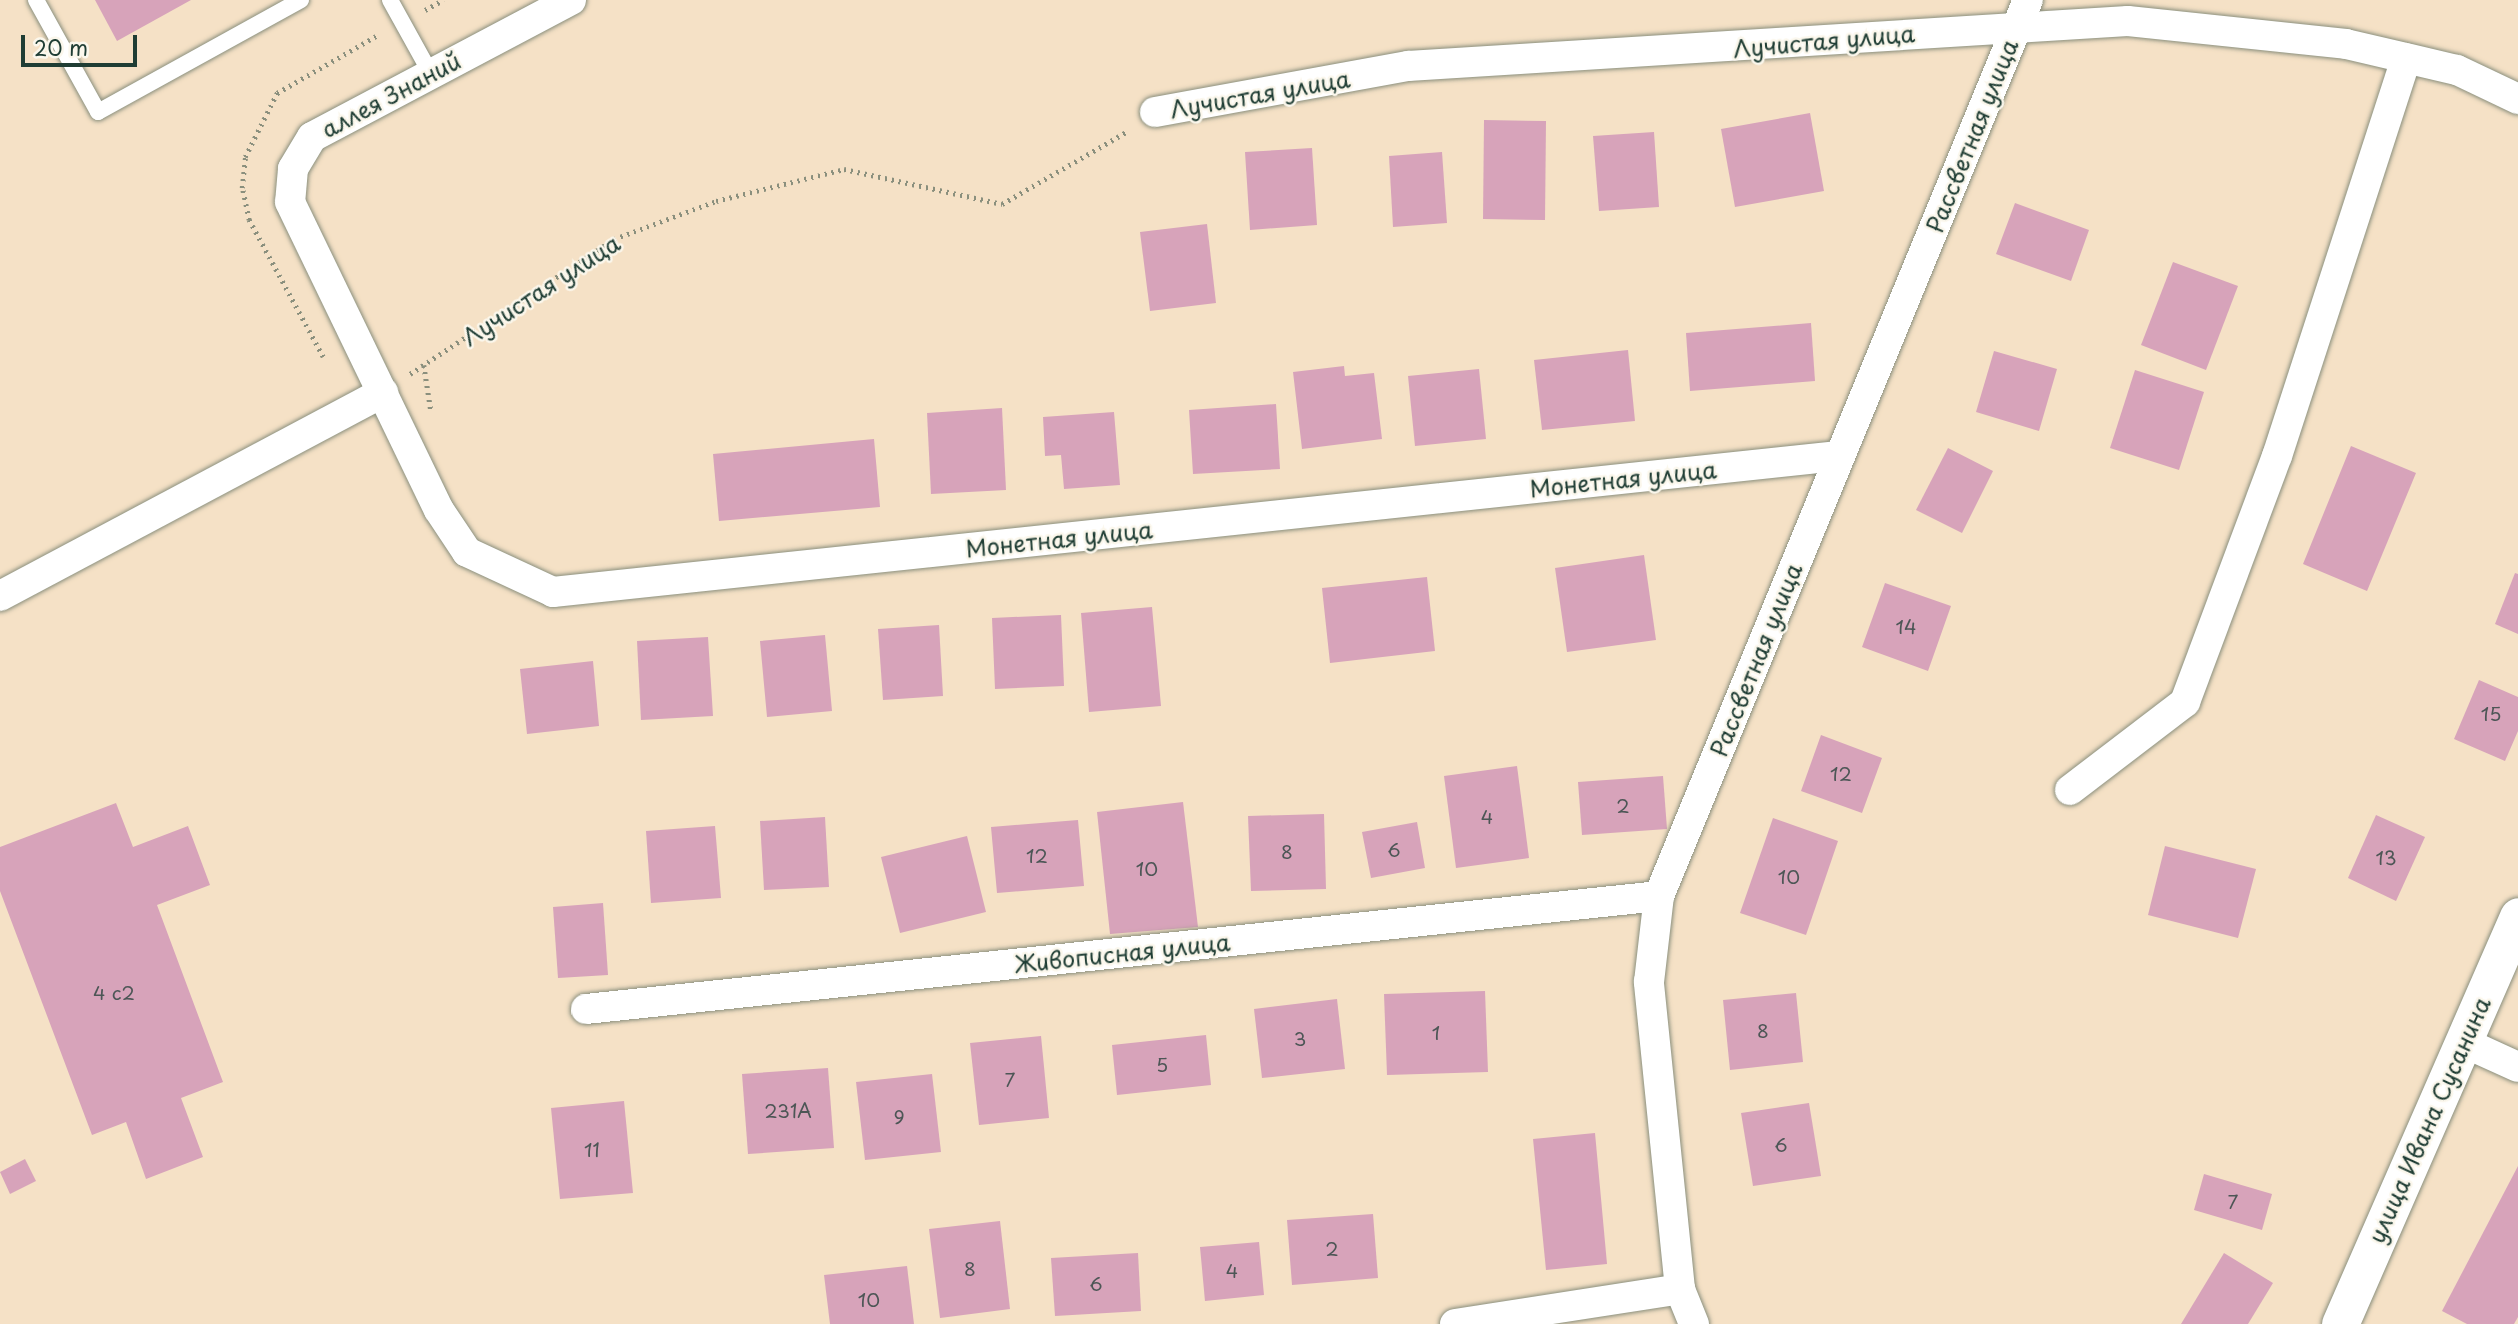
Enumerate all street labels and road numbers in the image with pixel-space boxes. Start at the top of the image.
street label: Лучистая улица [1732,19,1916,63]
street label: Рассветная улица [1920,35,2024,237]
street label: аллея Знаний [316,47,466,143]
street label: Лучистая улица [1168,65,1352,123]
street label: Лучистая улица [457,229,625,351]
street label: Монетная улица [1528,455,1718,503]
street label: Монетная улица [964,515,1154,563]
street label: Рассветная улица [1704,559,1808,761]
street label: Живописная улица [1012,928,1232,978]
street label: улица Ивана Сусанина [2361,991,2497,1249]

